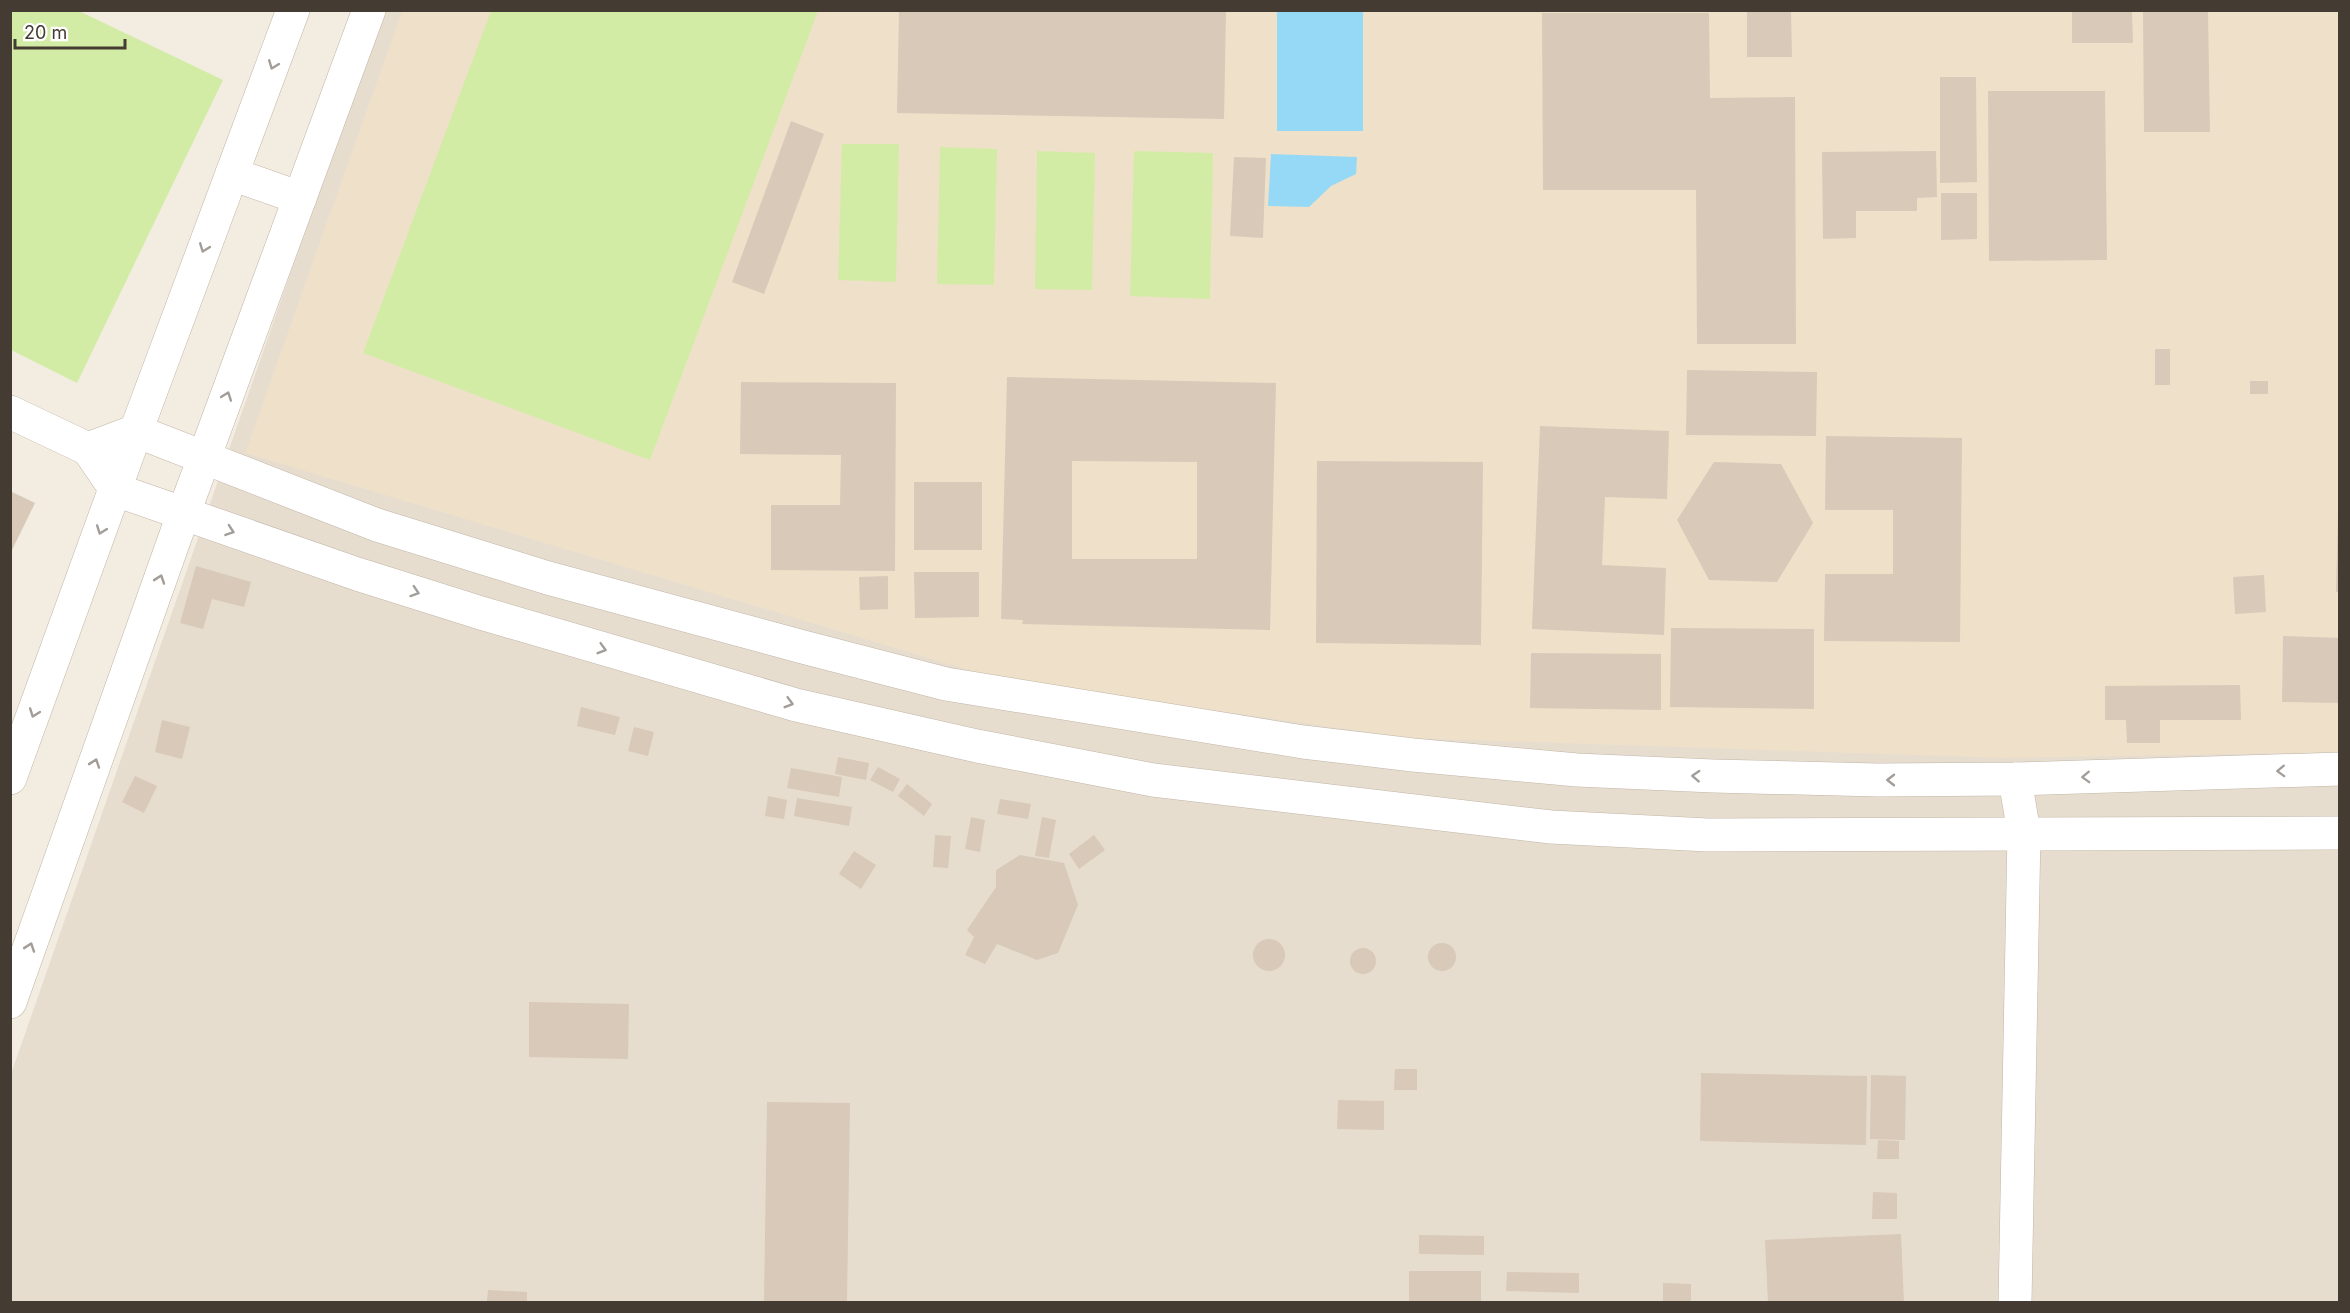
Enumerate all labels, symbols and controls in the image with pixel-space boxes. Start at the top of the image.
scale bar [15,12,124,50]
text: 20 m [24,22,67,43]
one-way arrow [267,59,280,70]
one-way arrow [199,242,212,253]
one-way arrow [220,391,233,402]
one-way arrow [96,524,109,534]
one-way arrow [224,524,235,536]
one-way arrow [152,574,165,585]
one-way arrow [409,585,420,598]
one-way arrow [597,641,607,654]
one-way arrow [783,696,794,708]
one-way arrow [29,707,42,718]
one-way arrow [87,758,100,769]
one-way arrow [2277,764,2286,777]
one-way arrow [1692,769,1701,782]
one-way arrow [2082,771,2091,783]
one-way arrow [1887,774,1896,786]
one-way arrow [22,942,35,953]

